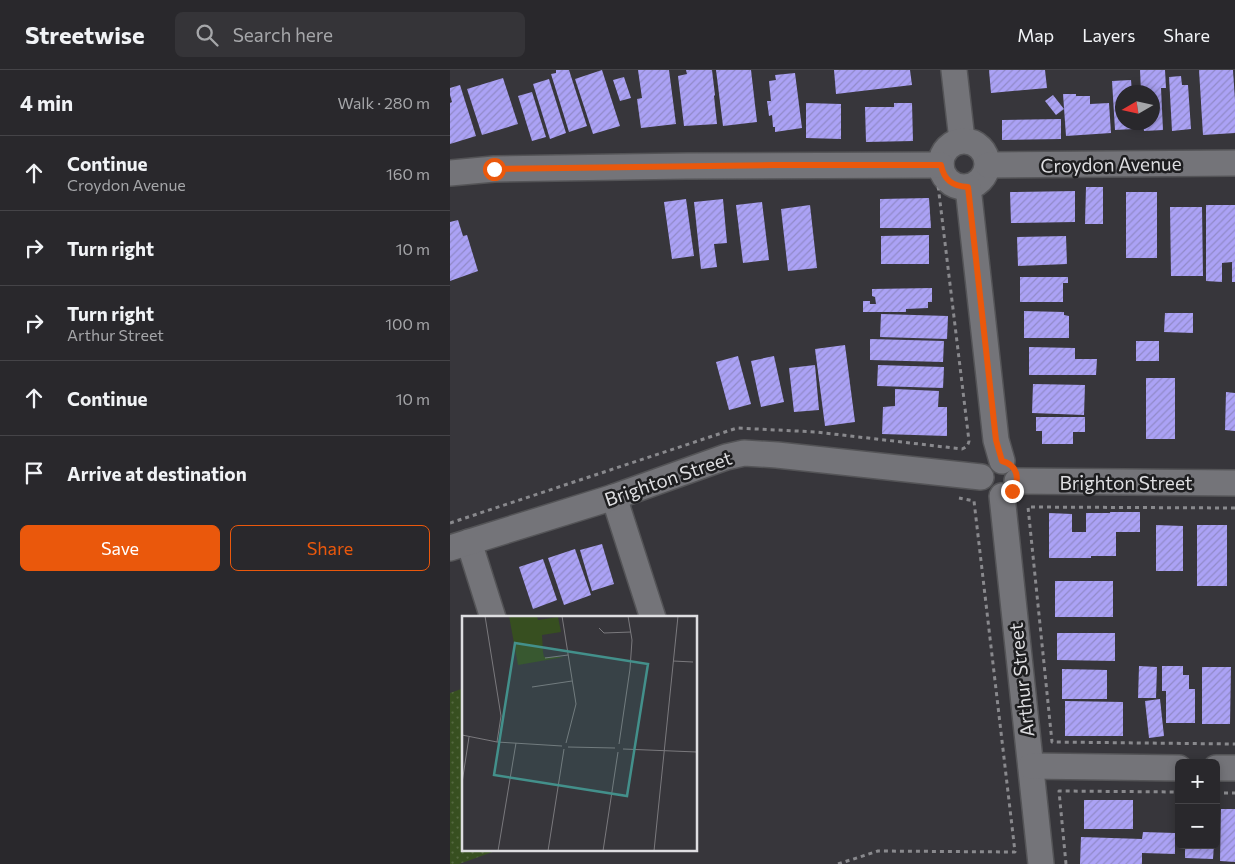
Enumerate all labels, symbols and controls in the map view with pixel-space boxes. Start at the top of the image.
search box [175,12,525,57]
text: Streetwise [25,20,145,49]
icon: search [193,21,221,49]
text: Search here [233,23,333,46]
text: Map [1017,24,1054,46]
text: Layers [1082,24,1135,46]
text: Share [1163,24,1210,46]
north arrow [1115,85,1160,130]
text: 4 min [20,90,73,115]
text: Walk · 280 m [338,93,430,112]
street label: Croydon Avenue [1040,151,1182,177]
text: Continue [67,152,147,175]
route start [483,158,506,181]
icon: ahead [20,159,48,187]
text: 160 m [386,164,430,183]
text: Croydon Avenue [67,175,186,194]
icon: right [20,234,48,262]
text: Turn right [67,237,154,260]
text: 10 m [396,239,430,258]
text: Turn right [67,302,154,325]
icon: right [20,309,48,337]
text: 100 m [385,314,430,333]
text: Arthur Street [67,325,164,344]
icon: ahead [20,384,48,412]
text: Continue [67,387,147,410]
text: 10 m [396,389,430,408]
street label: Brighton Street [601,445,735,511]
icon: arrive [20,459,48,487]
text: Arrive at destination [67,462,247,485]
street label: Brighton Street [1059,471,1193,494]
route end [1001,480,1024,503]
button: Save [20,525,220,571]
button: Share [230,525,430,571]
inset map [462,616,698,852]
street label: Arthur Street [1004,621,1038,738]
map controls [1175,759,1220,849]
button: + [1175,759,1220,804]
button: − [1175,804,1220,849]

